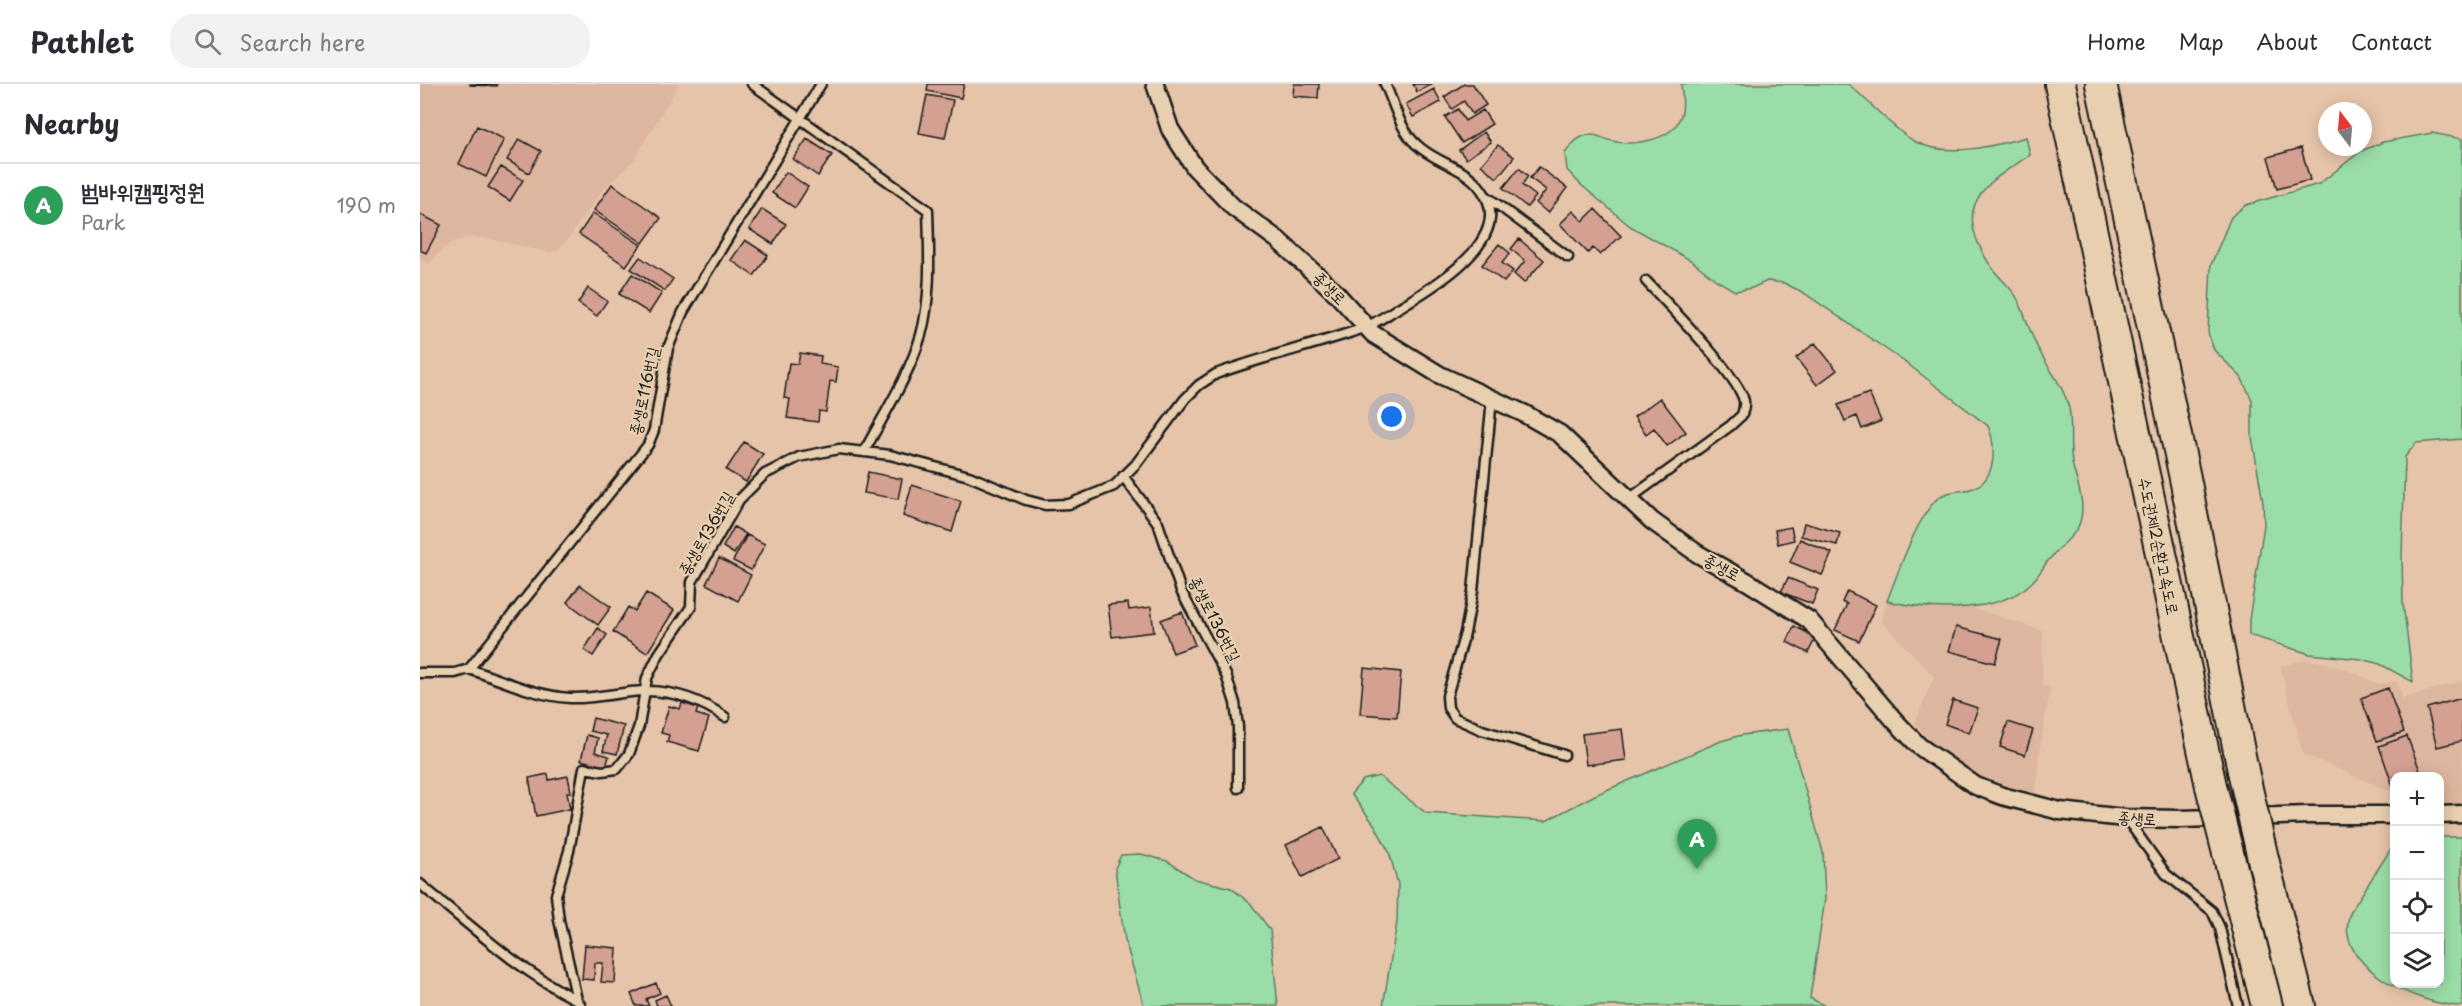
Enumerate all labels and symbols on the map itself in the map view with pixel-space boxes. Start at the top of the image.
north arrow [2318,102,2372,156]
street label: 종생로 [1309,265,1353,309]
street label: 종생로116번길 [622,344,664,437]
your location [1377,402,1406,431]
street label: 수도권제2순환고속도로 [2134,475,2186,617]
street label: 종생로136번길 [671,486,739,579]
street label: 종생로 [1700,546,1745,586]
street label: 종생로136번길 [1184,572,1248,666]
street label: 종생로 [2117,804,2157,830]
pin: A [1678,820,1716,869]

